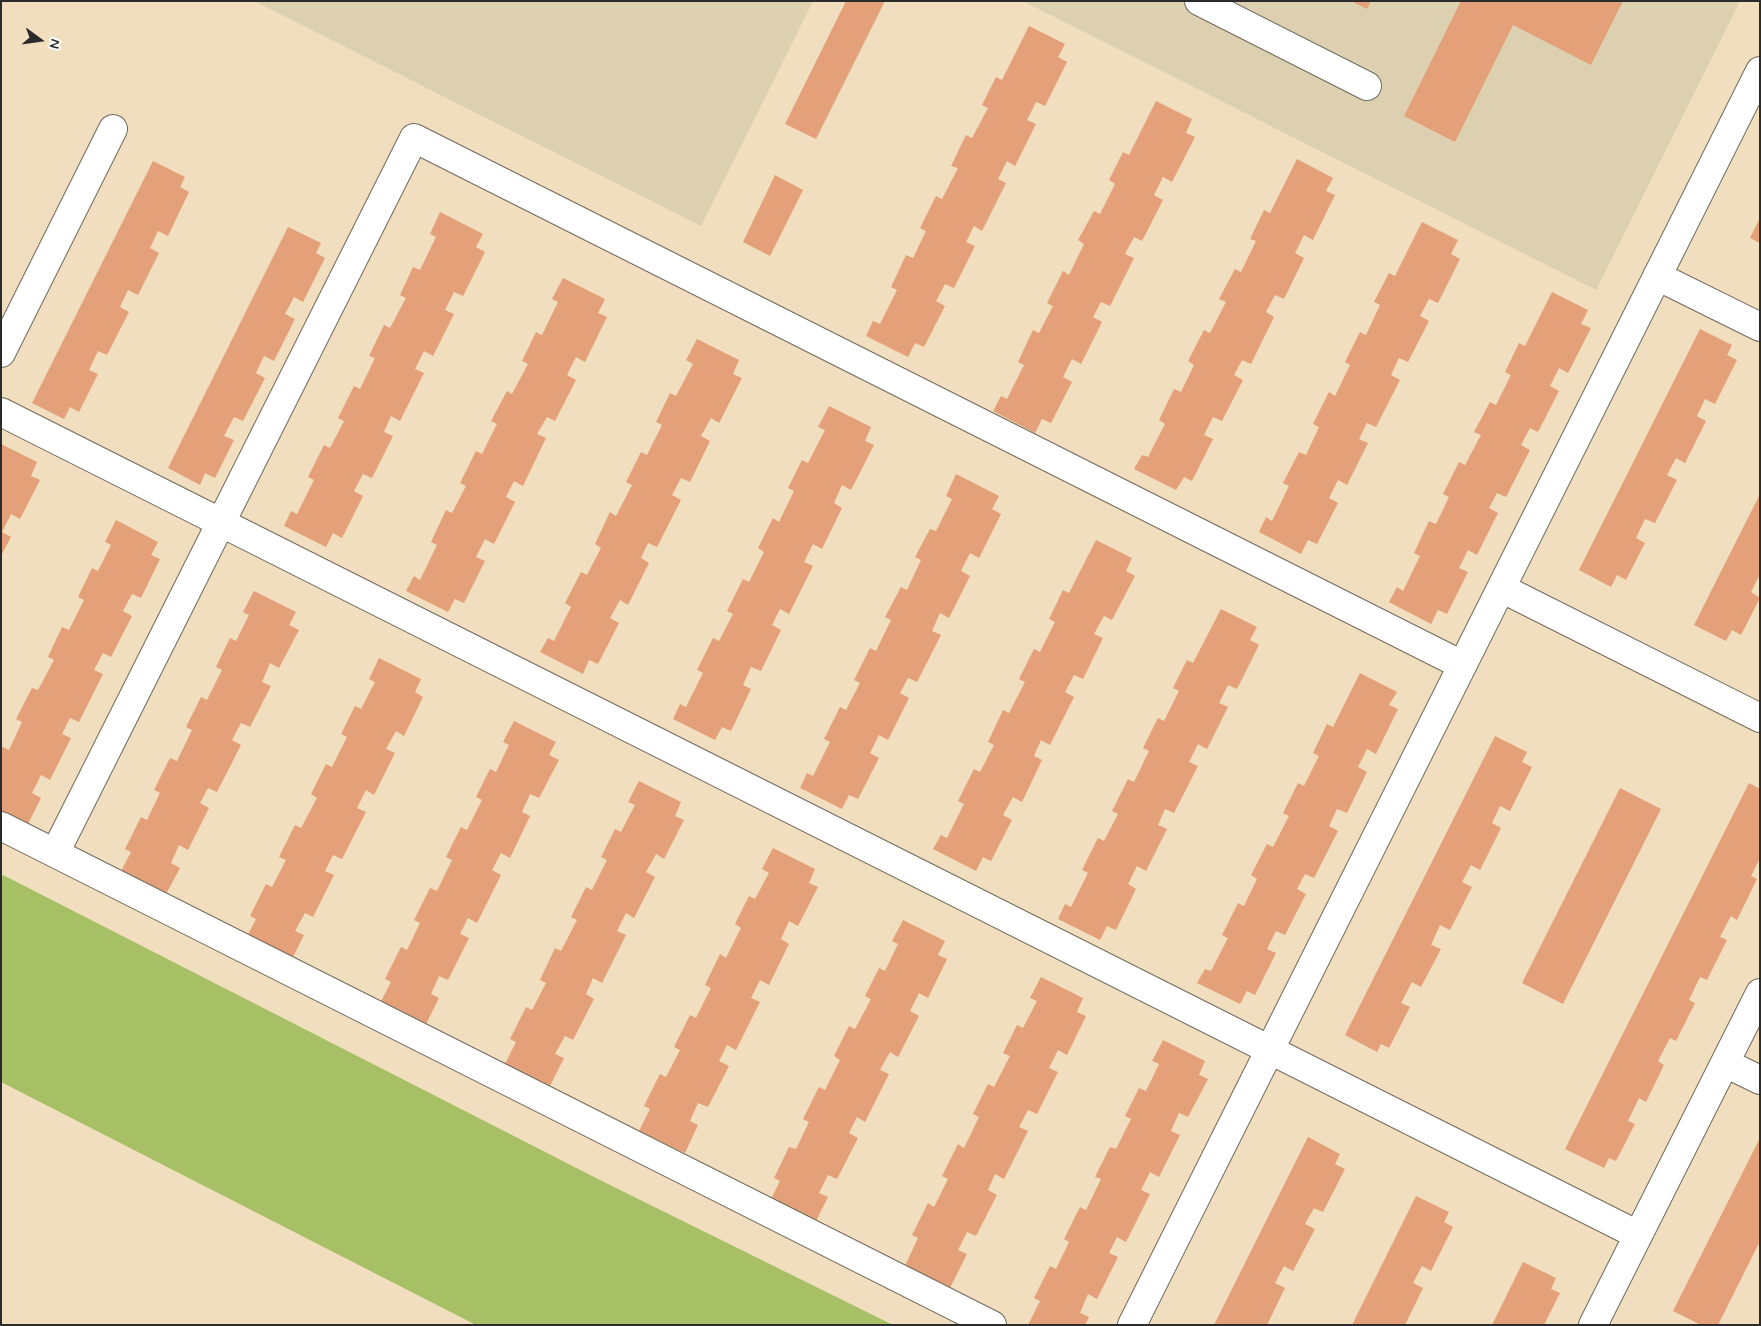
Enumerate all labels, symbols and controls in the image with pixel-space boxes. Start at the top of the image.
north arrow [15,15,65,65]
text: N [45,37,64,50]

